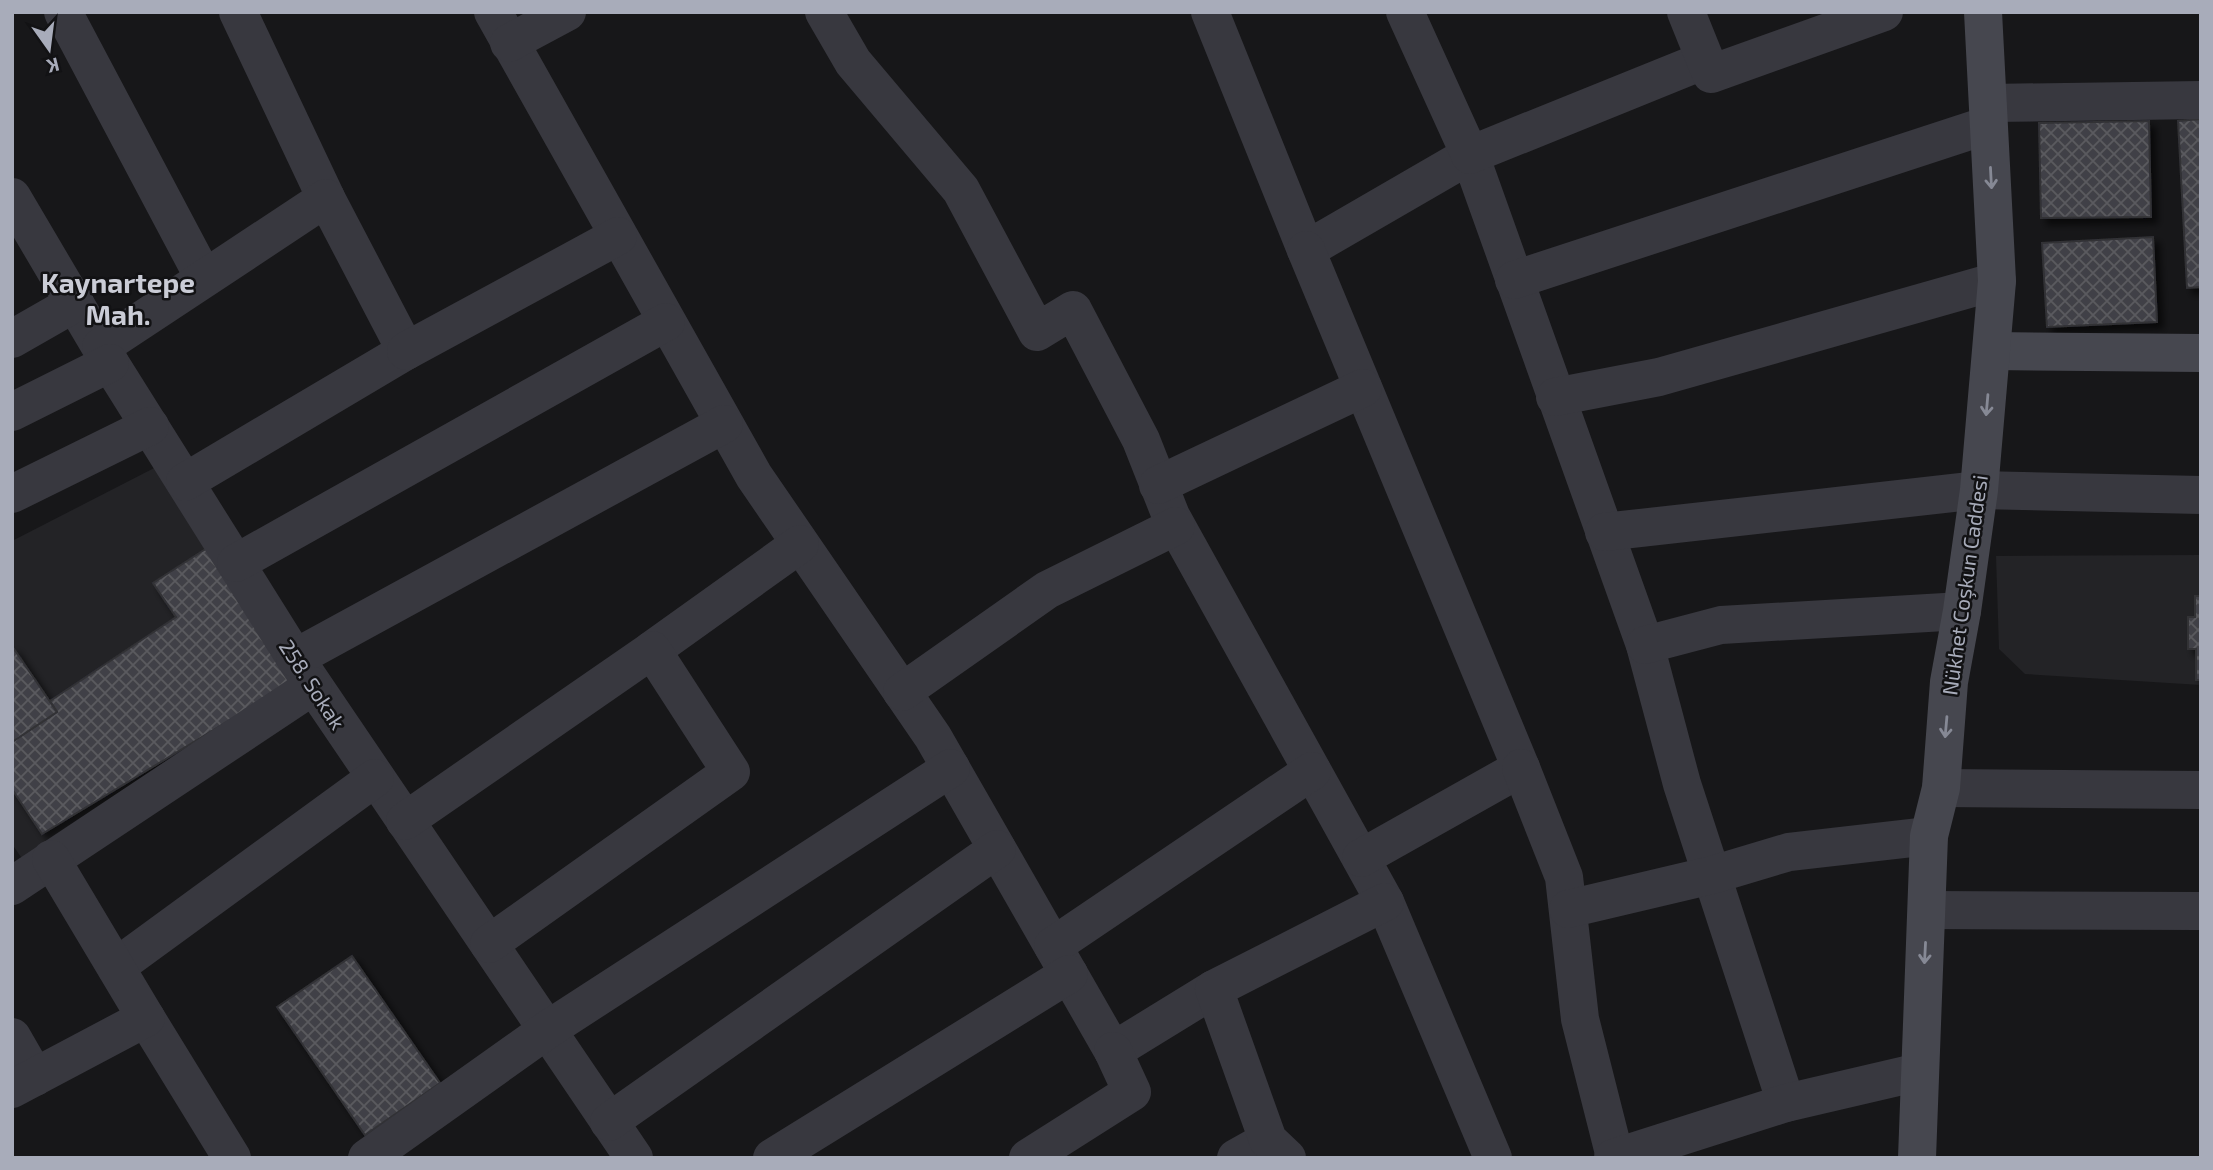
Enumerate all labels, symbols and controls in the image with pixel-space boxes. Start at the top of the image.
north arrow [14,14,84,84]
text: K [45,53,62,79]
one-way arrow [1985,166,1998,189]
district label: Kaynartepe Mah. [41,265,195,331]
one-way arrow [1980,393,1993,416]
street label: Nükhet Coşkun Caddesi [1936,473,1994,697]
street label: 258. Sokak [275,634,351,734]
one-way arrow [1939,715,1952,738]
one-way arrow [1918,941,1931,964]

